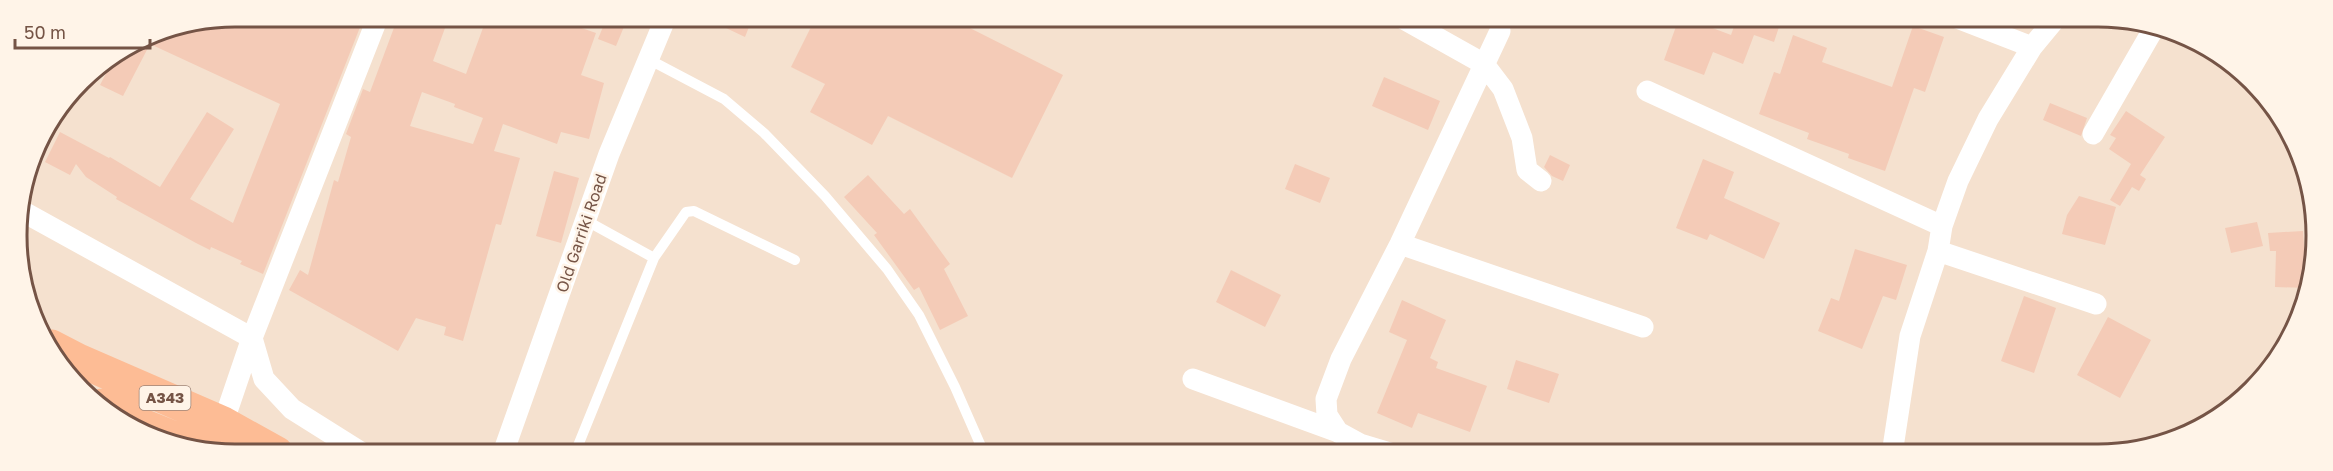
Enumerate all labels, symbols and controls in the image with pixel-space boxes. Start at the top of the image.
scale bar [15,12,150,50]
text: 50 m [24,21,66,43]
street label: Old Garriki Road [551,171,611,295]
road number: A343 [140,386,190,410]

